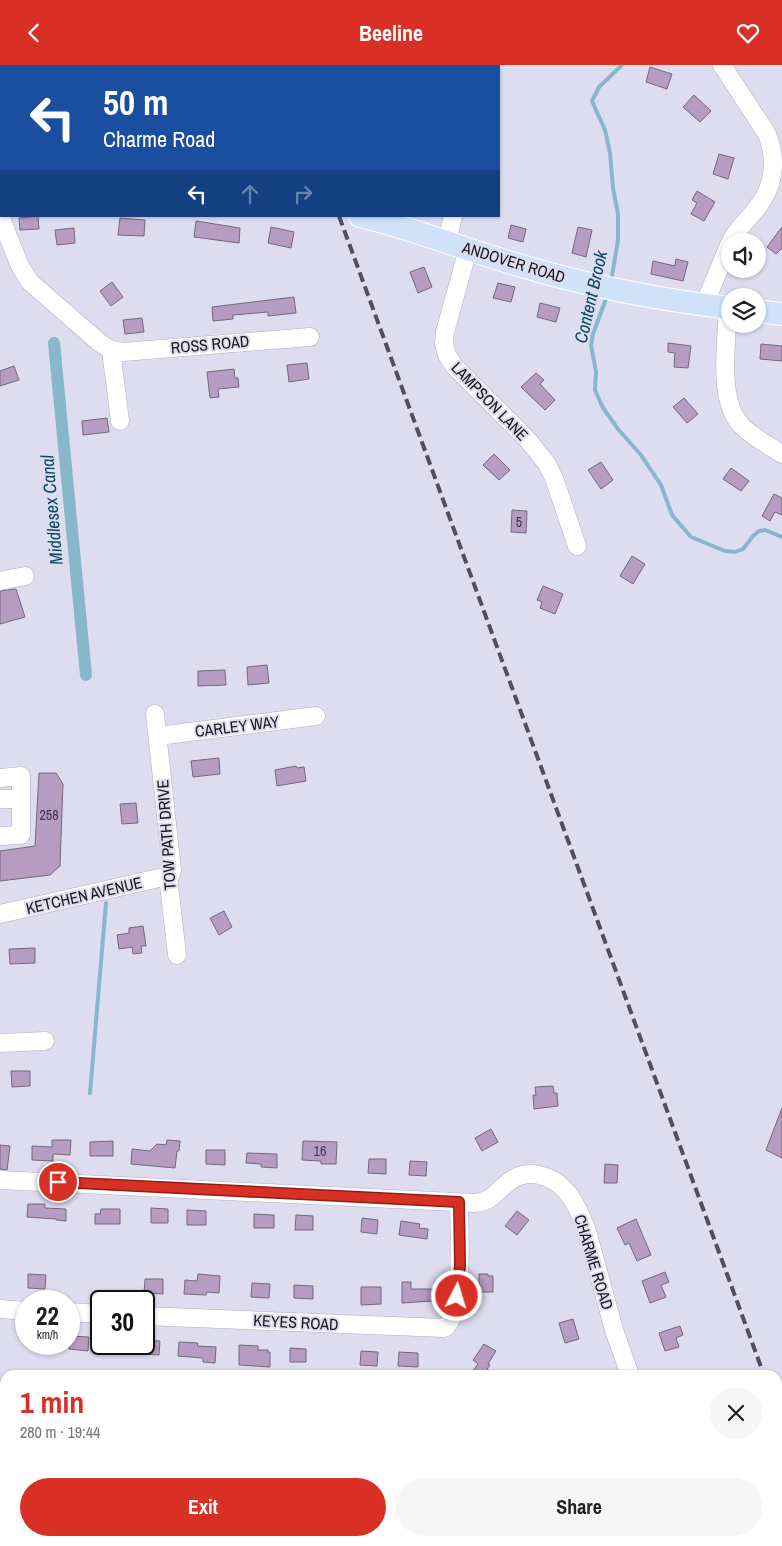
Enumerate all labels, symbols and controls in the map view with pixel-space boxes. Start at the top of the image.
text: Beeline [359,18,423,48]
icon: back [20,19,48,47]
icon: heart [734,19,762,47]
text: 50 m [103,79,168,126]
icon: left [20,85,85,150]
text: Charme Road [103,124,215,154]
icon: left [183,180,211,208]
icon: ahead [236,180,264,208]
icon: right [289,180,317,208]
map controls [721,233,766,333]
button: sound [721,233,766,278]
street label: ANDOVER ROAD [459,236,568,288]
water label: Content Brook [568,248,613,346]
button: layers [721,288,766,333]
street label: ROSS ROAD [170,330,250,358]
street label: LAMPSON LANE [447,357,533,445]
water label: Middlesex Canal [34,453,69,566]
house number: 5 [516,513,522,531]
street label: CARLEY WAY [194,710,280,742]
street label: TOW PATH DRIVE [151,779,181,891]
house number: 258 [39,806,59,824]
street label: KETCHEN AVENUE [24,871,144,919]
house number: 16 [314,1142,326,1160]
pin [37,1161,79,1203]
icon: arrive [44,1168,72,1196]
street label: CHARME ROAD [569,1212,619,1312]
position arrow [430,1269,482,1321]
speed limit sign: 30 [90,1290,155,1355]
text: 22 [36,1299,59,1333]
street label: KEYES ROAD [253,1309,339,1335]
text: km/h [37,1327,58,1343]
text: 1 min [20,1382,84,1422]
button: close [710,1387,762,1439]
text: 280 m · 19:44 [20,1421,100,1443]
button: Exit [20,1478,386,1536]
button: Share [396,1478,762,1536]

